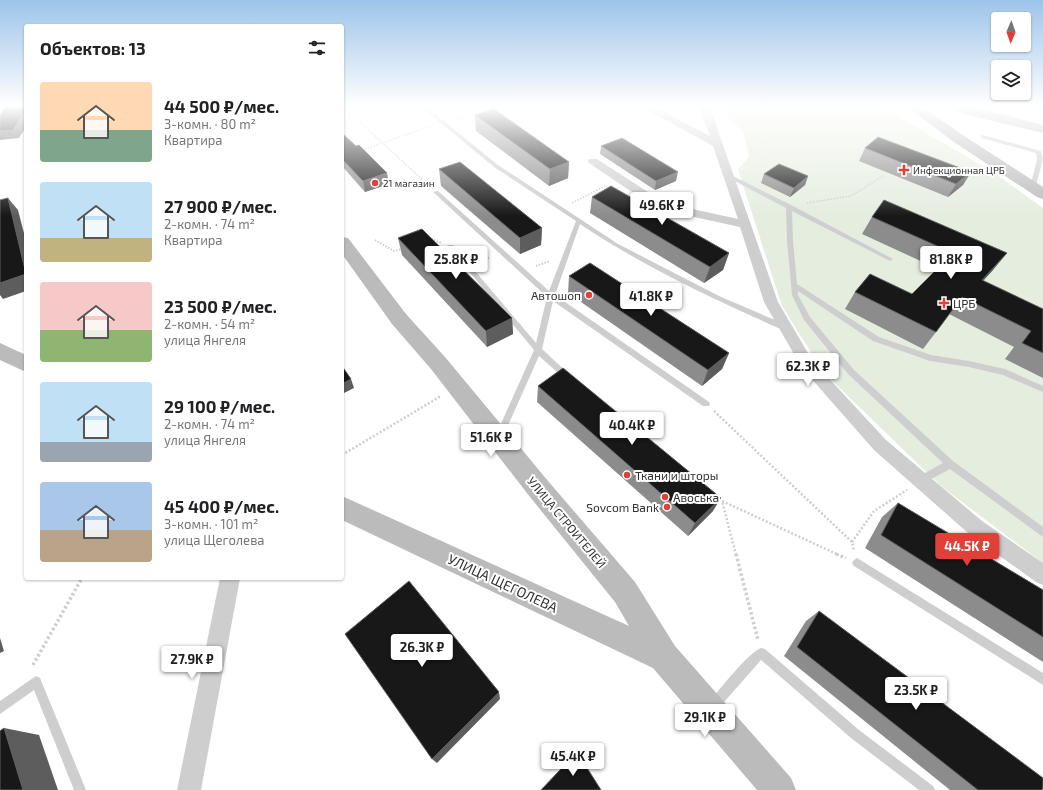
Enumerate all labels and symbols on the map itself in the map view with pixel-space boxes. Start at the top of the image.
north arrow [991,12,1031,52]
marker: Инфекционная ЦРБ [898,164,910,176]
place label: Инфекционная ЦРБ [913,164,1005,176]
place label: 21 магазин [383,177,435,189]
marker: 21 магазин [370,178,380,188]
pin: 49.6K ₽ [625,192,699,226]
pin: 25.8K ₽ [419,246,493,280]
pin: 81.8K ₽ [914,246,988,280]
pin: 41.8K ₽ [614,283,688,317]
place label: Автошоп [531,288,581,302]
marker: Автошоп [584,290,594,300]
place label: ЦРБ [953,296,976,310]
marker: ЦРБ [938,297,950,309]
pin: 62.3K ₽ [771,353,845,387]
pin: 40.4K ₽ [595,412,669,446]
pin: 51.6K ₽ [454,424,528,458]
place label: Ткани и шторы [635,468,718,482]
marker: Ткани и шторы [622,470,632,480]
street label: УЛИЦА СТРОИТЕЛЕЙ [525,474,609,570]
place label: Авоська [673,490,719,504]
marker: Авоська [660,492,670,502]
place label: Sovcom Bank [586,500,659,514]
marker: Sovcom Bank [662,502,672,512]
pin: 44.5K ₽ [930,533,1004,567]
street label: УЛИЦА ЩЕГОЛЕВА [445,550,561,616]
pin: 26.3K ₽ [385,634,459,668]
pin: 27.9K ₽ [155,646,229,680]
pin: 23.5K ₽ [879,677,953,711]
pin: 29.1K ₽ [668,704,742,738]
pin: 45.4K ₽ [536,743,610,777]

